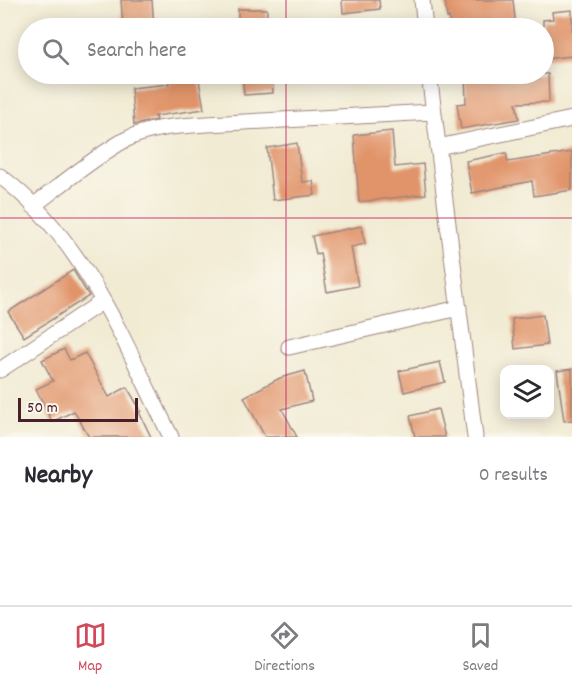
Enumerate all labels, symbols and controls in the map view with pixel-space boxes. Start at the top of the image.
search box [18,18,554,84]
icon: search [39,35,72,68]
text: Search here [87,36,186,67]
map controls [500,365,554,419]
button: layers [500,365,554,419]
scale bar [18,395,138,422]
text: 50 m [27,397,58,420]
text: Nearby [24,458,92,495]
text: 0 results [479,462,548,490]
tab: Map [74,619,107,678]
tab: Directions [254,619,315,678]
tab: Saved [462,619,498,678]

